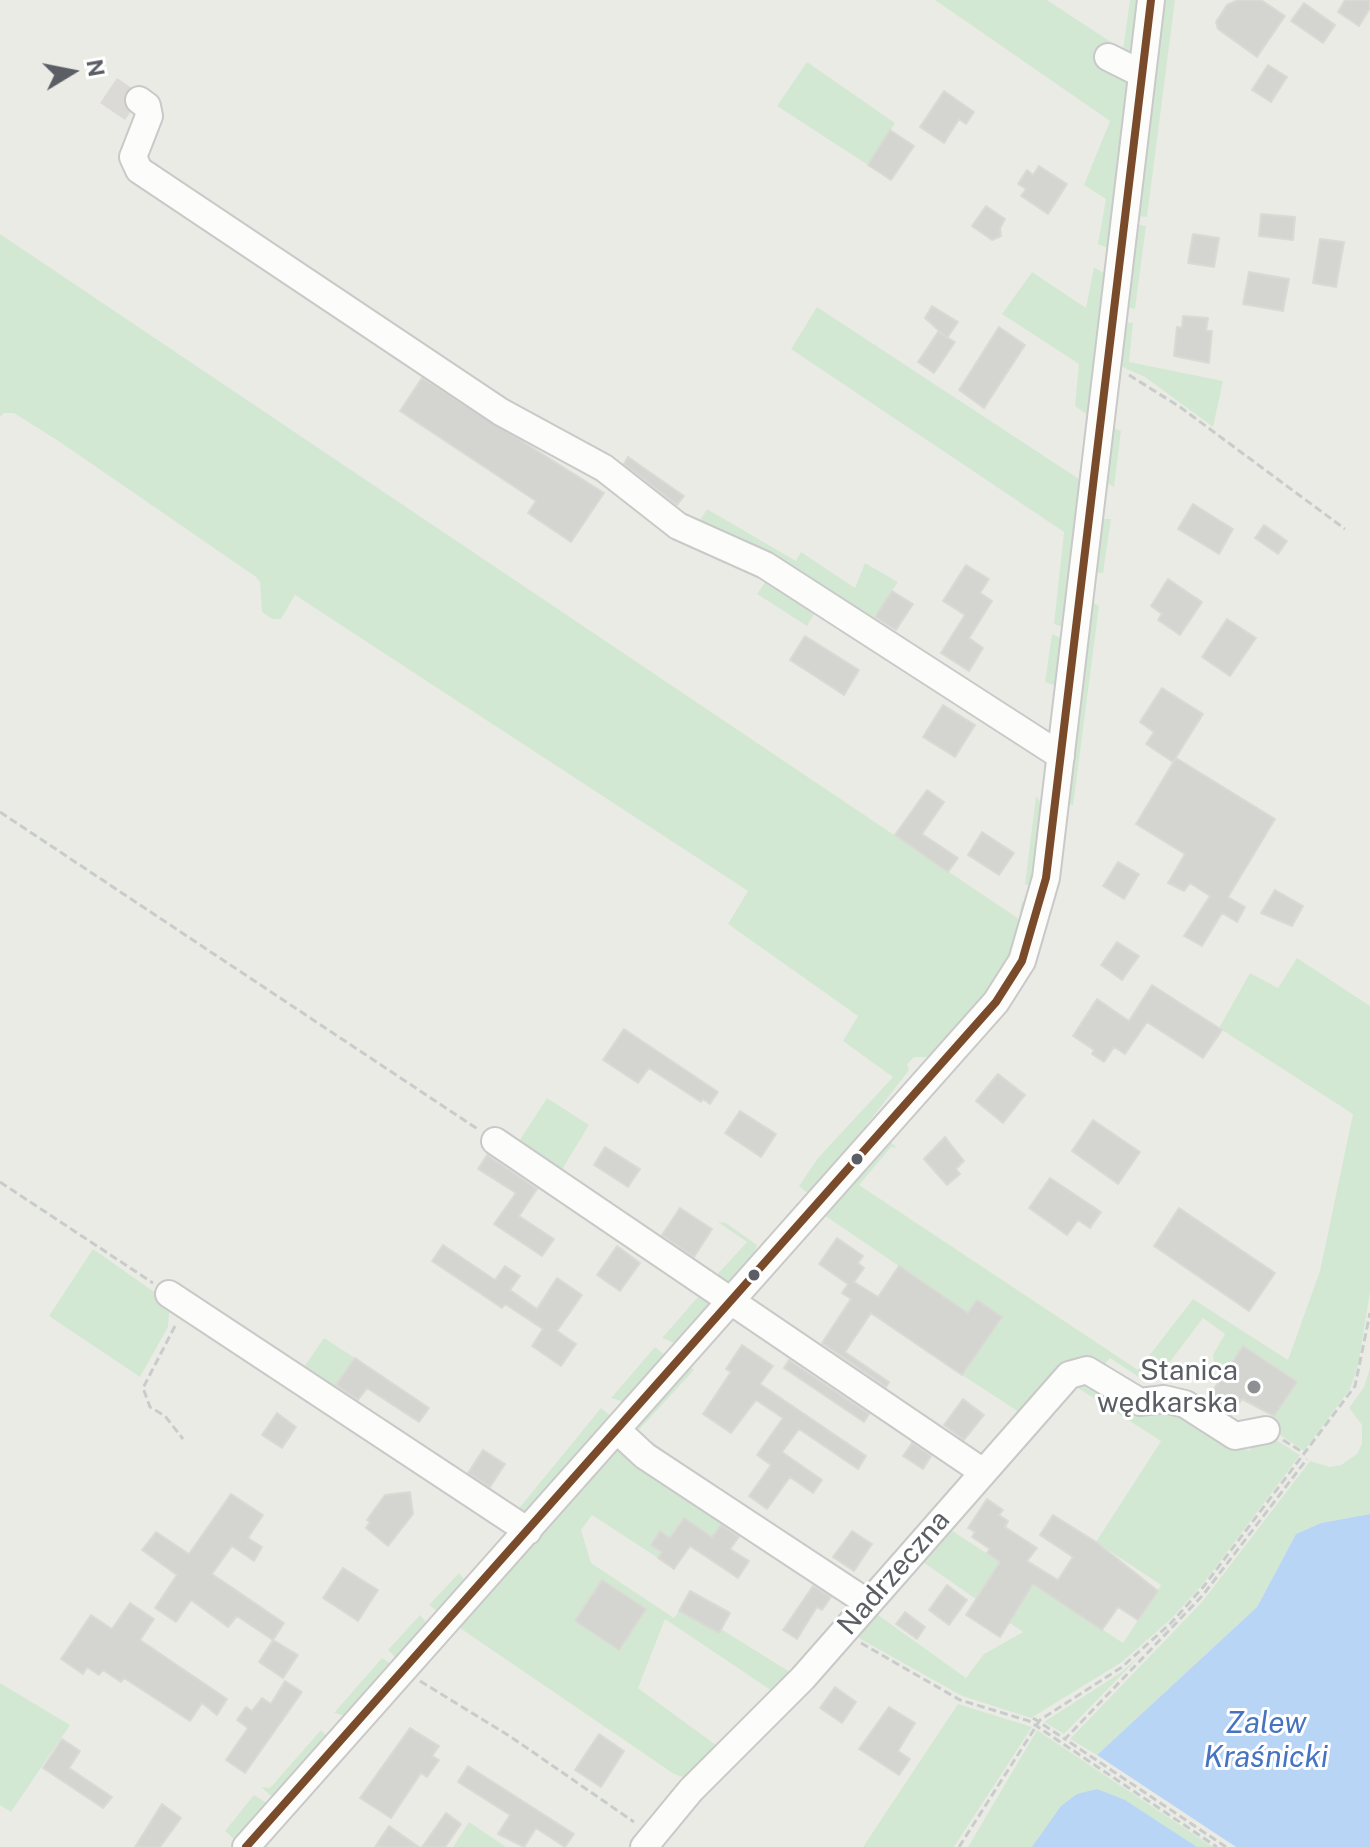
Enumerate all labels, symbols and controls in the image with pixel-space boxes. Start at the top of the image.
north arrow [32,32,112,112]
text: N [81,57,110,79]
unlabelled marker [849,1151,865,1167]
unlabelled marker [746,1267,762,1283]
place label: Stanica wędkarska [1097,1354,1238,1420]
marker: Stanica wędkarska [1245,1378,1263,1396]
street label: Nadrzeczna [831,1504,957,1642]
water label: Zalew Kraśnicki [1204,1706,1328,1776]

